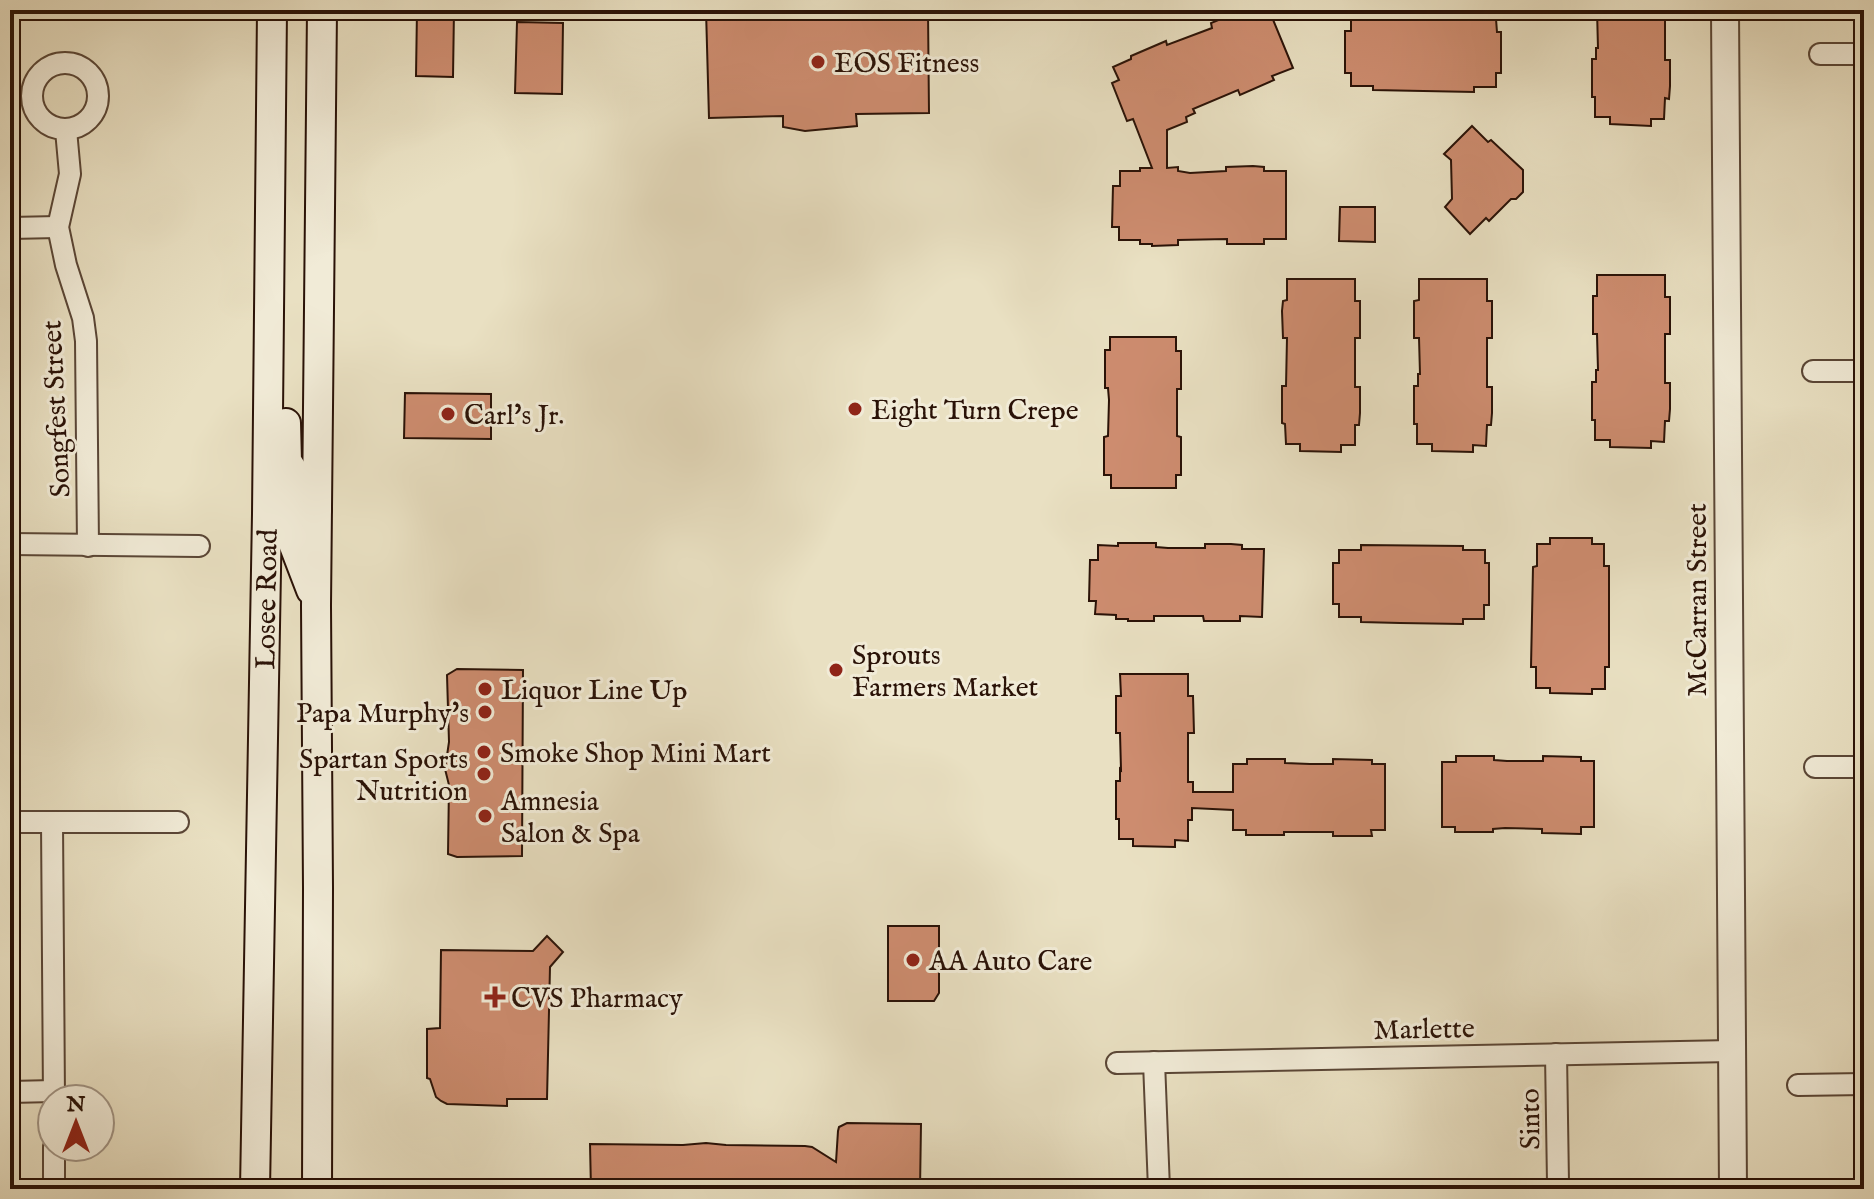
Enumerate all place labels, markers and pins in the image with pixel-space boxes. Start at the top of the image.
place label: EOS Fitness [834,47,979,82]
marker: EOS Fitness [809,53,827,71]
place label: Eight Turn Crepe [871,394,1079,429]
place label: Carl's Jr. [464,399,564,434]
marker: Eight Turn Crepe [846,400,864,418]
marker: Carl's Jr. [439,405,457,423]
place label: Sprouts Farmers Market [852,639,1039,706]
marker: Sprouts Farmers Market [827,661,845,679]
place label: Liquor Line Up [501,674,687,709]
marker: Liquor Line Up [476,680,494,698]
place label: Papa Murphy's [296,697,469,732]
marker: Papa Murphy's [476,703,494,721]
place label: Smoke Shop Mini Mart [500,737,771,772]
place label: Spartan Sports Nutrition [299,743,468,810]
marker: Smoke Shop Mini Mart [475,743,493,761]
marker: Spartan Sports Nutrition [475,765,493,783]
place label: Amnesia Salon & Spa [500,785,641,852]
marker: Amnesia Salon & Spa [476,807,494,825]
place label: AA Auto Care [928,945,1093,980]
marker: AA Auto Care [904,951,922,969]
place label: CVS Pharmacy [511,982,683,1017]
marker: CVS Pharmacy [486,988,504,1006]

